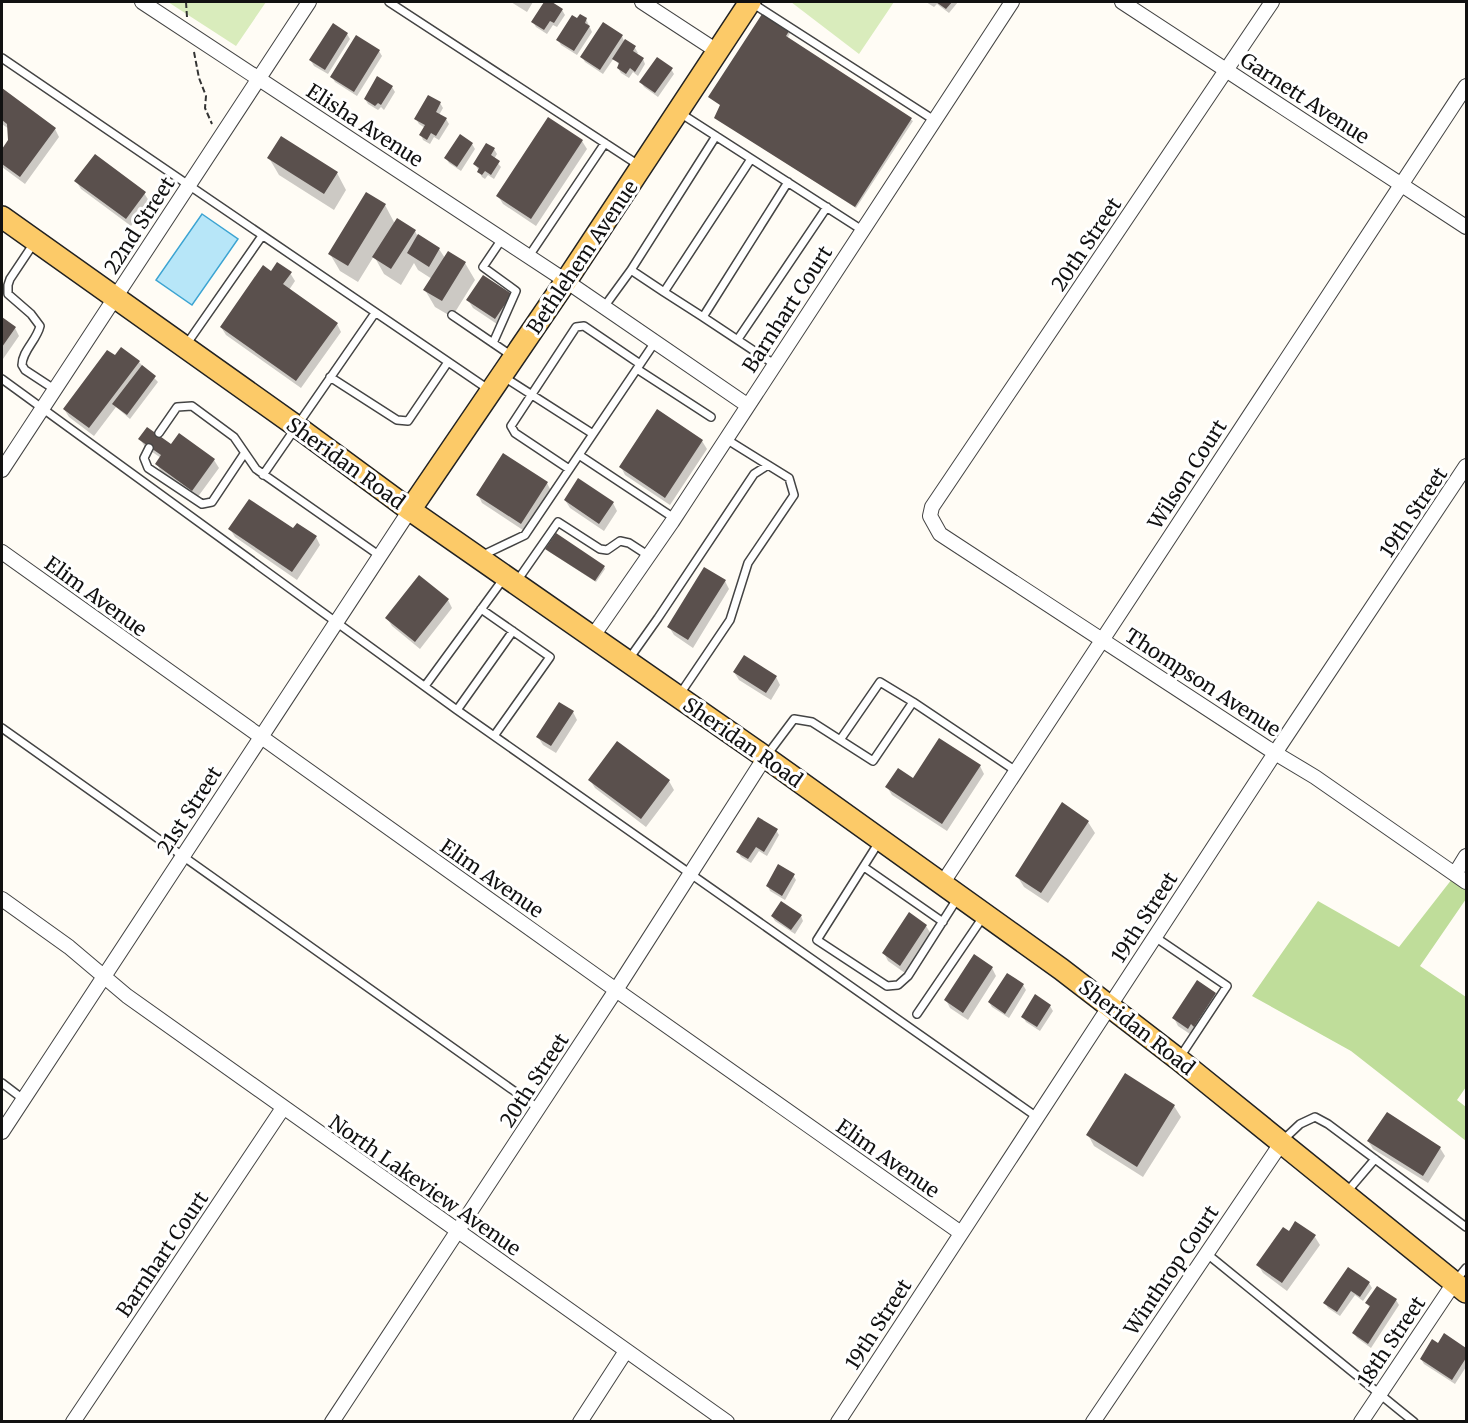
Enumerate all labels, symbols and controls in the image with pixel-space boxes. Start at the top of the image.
street label: Garnett Avenue [1236,47,1374,149]
street label: Elisha Avenue [302,78,428,172]
street label: 22nd Street [98,172,180,278]
street label: Bethlehem Avenue [521,175,643,339]
street label: 20th Street [1046,192,1126,295]
street label: Barnhart Court [737,241,837,377]
street label: Sheridan Road [282,412,410,514]
street label: Wilson Court [1142,414,1232,534]
street label: 19th Street [1374,462,1452,562]
street label: Elim Avenue [40,551,152,641]
street label: Thompson Avenue [1121,622,1285,742]
street label: Sheridan Road [678,692,808,792]
street label: 21st Street [151,761,227,859]
street label: Elim Avenue [436,833,548,923]
street label: 19th Street [1105,867,1183,967]
street label: Sheridan Road [1074,974,1200,1080]
street label: 20th Street [494,1028,574,1132]
street label: North Lakeview Avenue [324,1109,526,1261]
street label: Elim Avenue [832,1113,944,1203]
street label: Barnhart Court [111,1186,213,1322]
street label: Winthrop Court [1118,1200,1224,1340]
street label: 19th Street [839,1274,917,1374]
street label: 18th Street [1352,1291,1430,1391]

